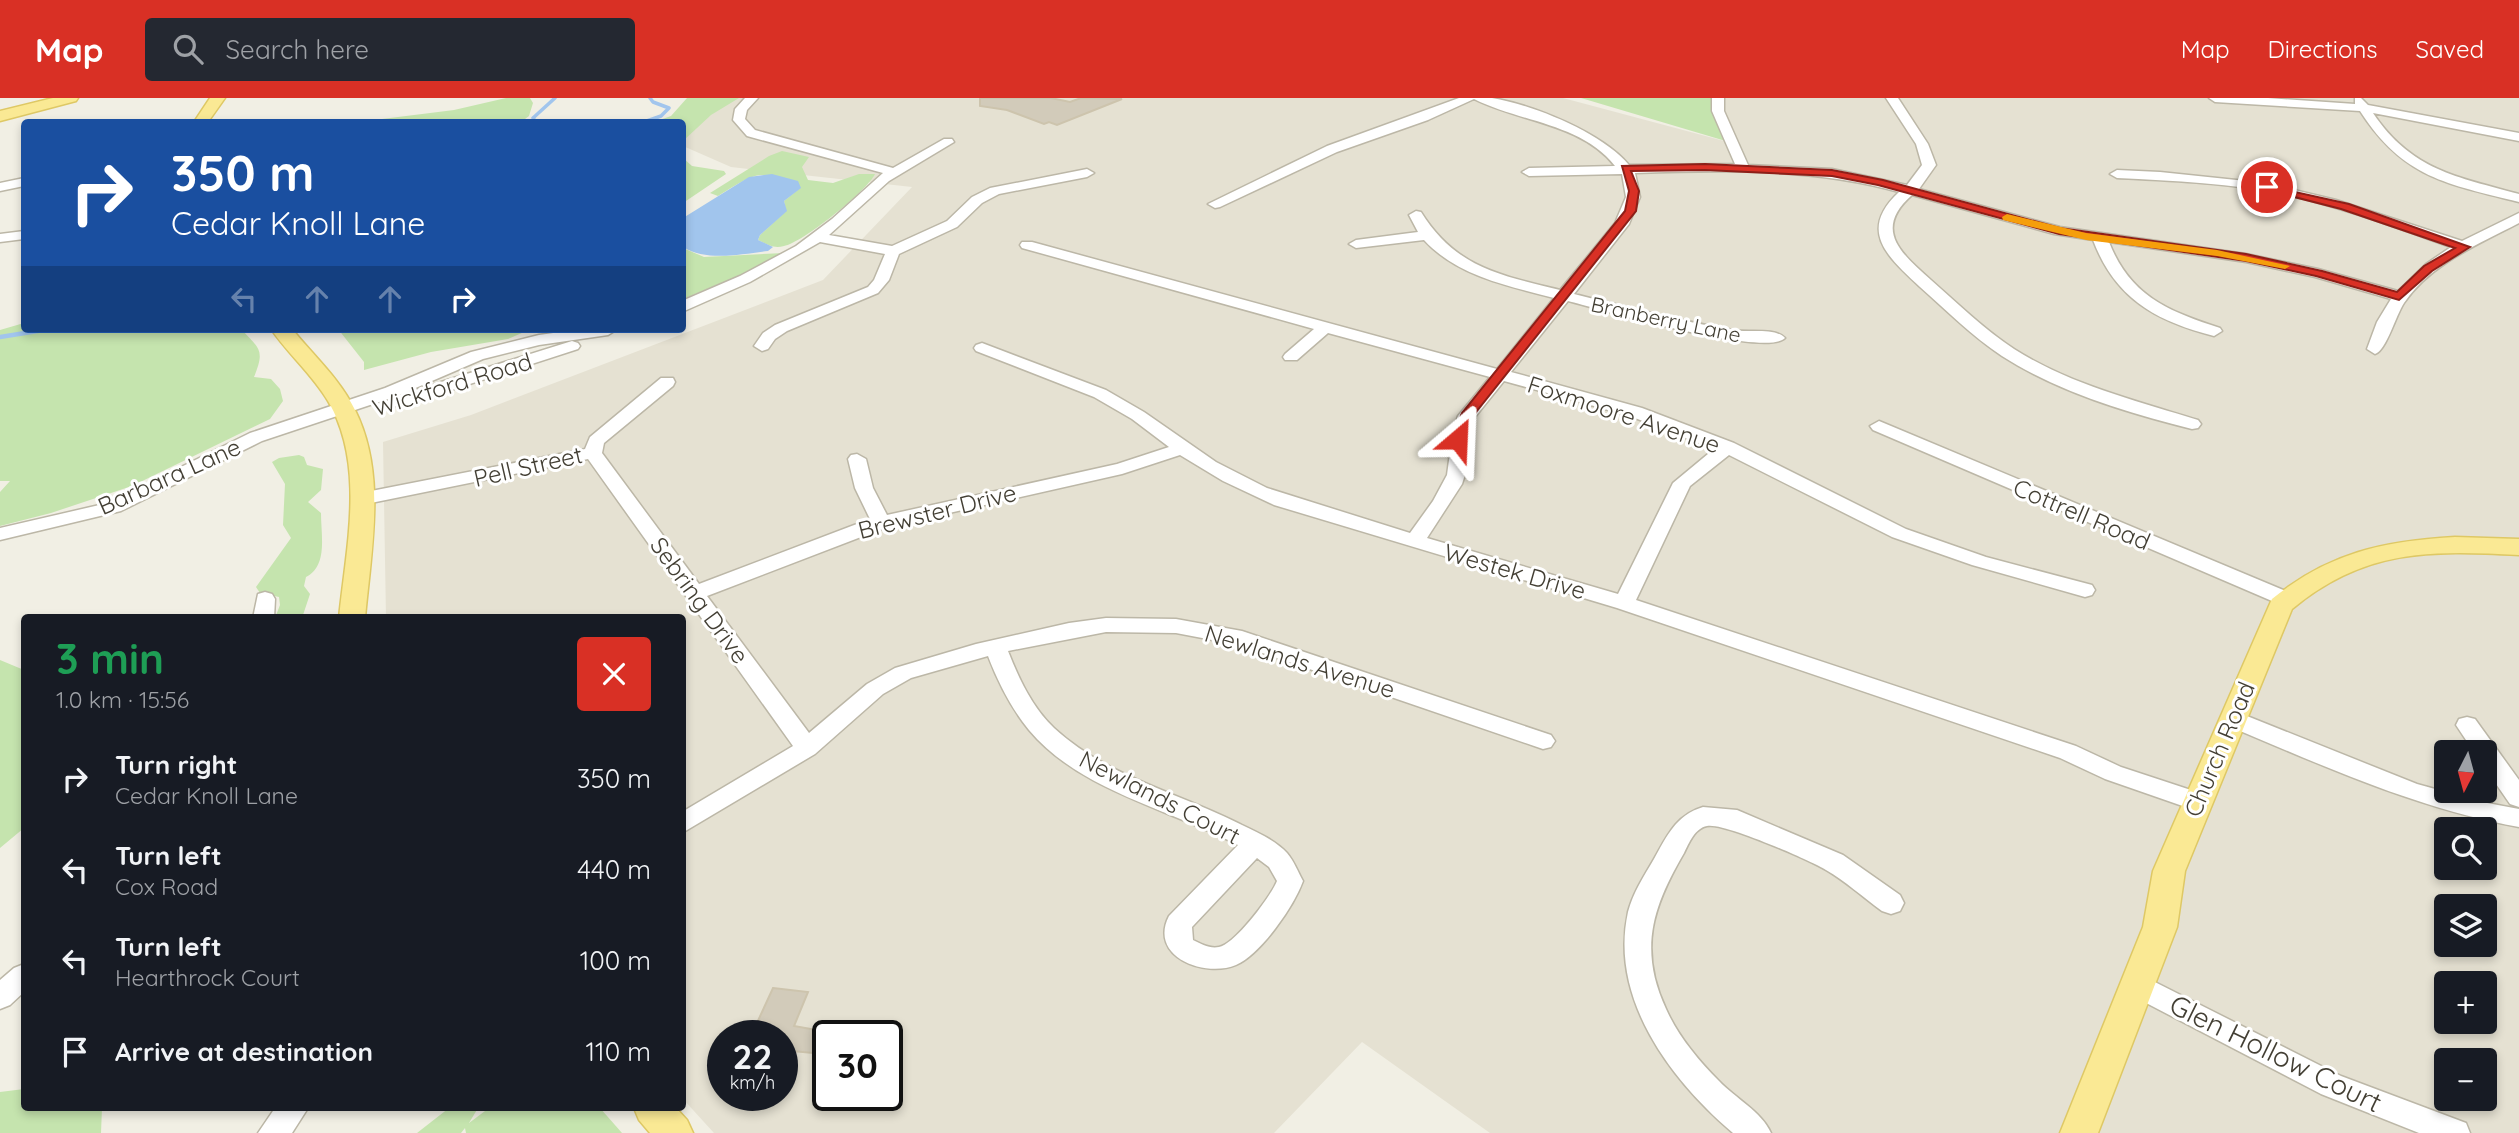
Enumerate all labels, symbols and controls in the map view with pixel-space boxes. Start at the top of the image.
search box [145,18,635,81]
text: Map [35,29,103,70]
icon: search [169,30,207,68]
text: Search here [225,33,369,66]
text: Map [2181,34,2230,64]
text: Directions [2268,34,2378,64]
text: Saved [2416,34,2484,64]
text: 350 m [171,142,315,203]
icon: right [56,147,147,238]
pin [2237,157,2297,217]
icon: arrive [2248,168,2286,206]
text: Cedar Knoll Lane [171,203,425,243]
icon: left [225,280,263,318]
icon: ahead [298,280,336,318]
icon: ahead [371,280,409,318]
icon: right [444,280,482,318]
street label: Branberry Lane [1589,290,1743,348]
street label: Wickford Road [369,346,535,422]
street label: Foxmoore Avenue [1524,369,1724,459]
position arrow [1421,402,1495,476]
street label: Barbara Lane [93,431,245,521]
street label: Pell Street [471,439,585,493]
street label: Cottrell Road [2009,472,2155,556]
street label: Brewster Drive [855,477,1019,545]
street label: Sebring Drive [644,531,756,669]
street label: Westek Drive [1441,536,1589,606]
street label: Newlands Avenue [1201,618,1399,704]
text: 3 min [56,632,164,685]
button: close [577,637,651,711]
street label: Church Road [2177,677,2261,821]
text: 1.0 km · 15:56 [56,685,189,714]
north arrow [2434,740,2497,803]
map controls [2434,740,2497,1111]
street label: Newlands Court [1075,744,1245,850]
text: Turn right [115,748,237,781]
icon: right [56,760,94,798]
text: 350 m [577,762,651,795]
text: Cedar Knoll Lane [115,781,298,810]
button: search [2434,817,2497,880]
text: Turn left [115,839,222,872]
icon: left [56,851,94,889]
text: 440 m [577,853,651,886]
text: Cox Road [115,872,218,901]
button: layers [2434,894,2497,957]
text: Turn left [115,930,222,963]
icon: left [56,942,94,980]
text: 100 m [580,944,651,977]
text: Hearthrock Court [115,963,300,992]
button: + [2434,971,2497,1034]
street label: Glen Hollow Court [2164,986,2388,1120]
speed limit sign: 30 [812,1020,903,1111]
icon: arrive [56,1033,94,1071]
text: 22 [733,1034,772,1078]
text: Arrive at destination [115,1035,373,1068]
text: 110 m [585,1035,651,1068]
button: − [2434,1048,2497,1111]
text: km/h [730,1071,775,1094]

